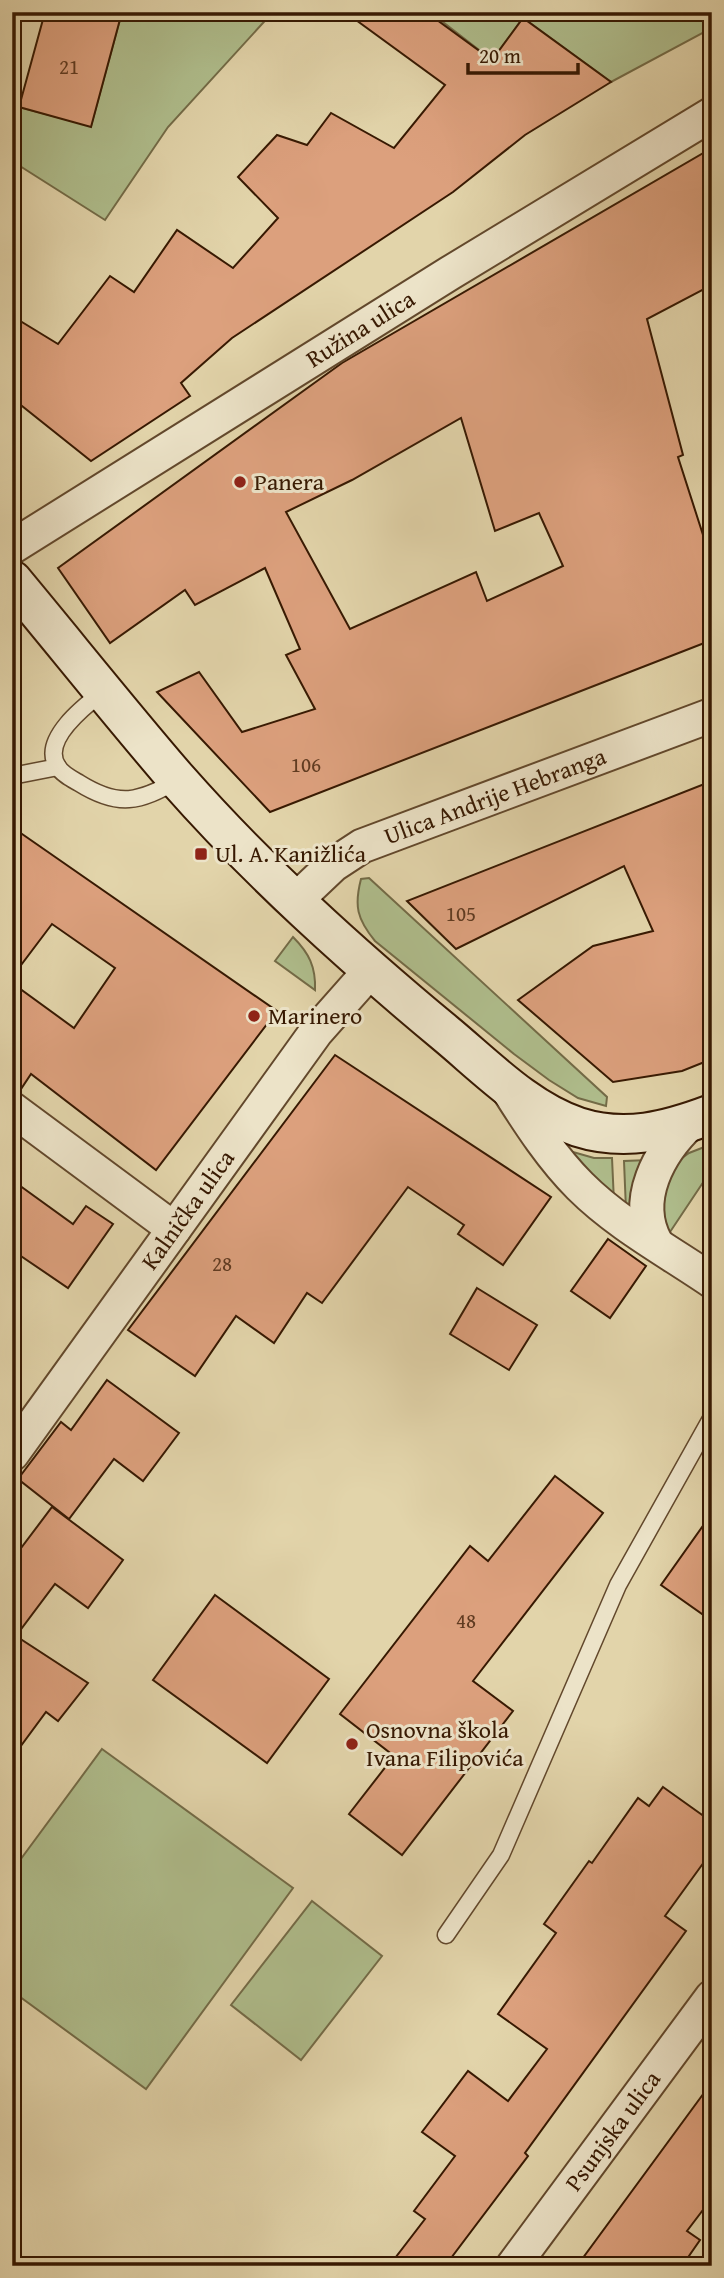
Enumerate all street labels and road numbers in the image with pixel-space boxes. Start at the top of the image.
street label: Ružina ulica [299,281,422,376]
street label: Ulica Andrije Hebranga [379,738,611,853]
street label: Kalnička ulica [132,1142,243,1277]
street label: Psunjska ulica [556,2063,669,2198]

